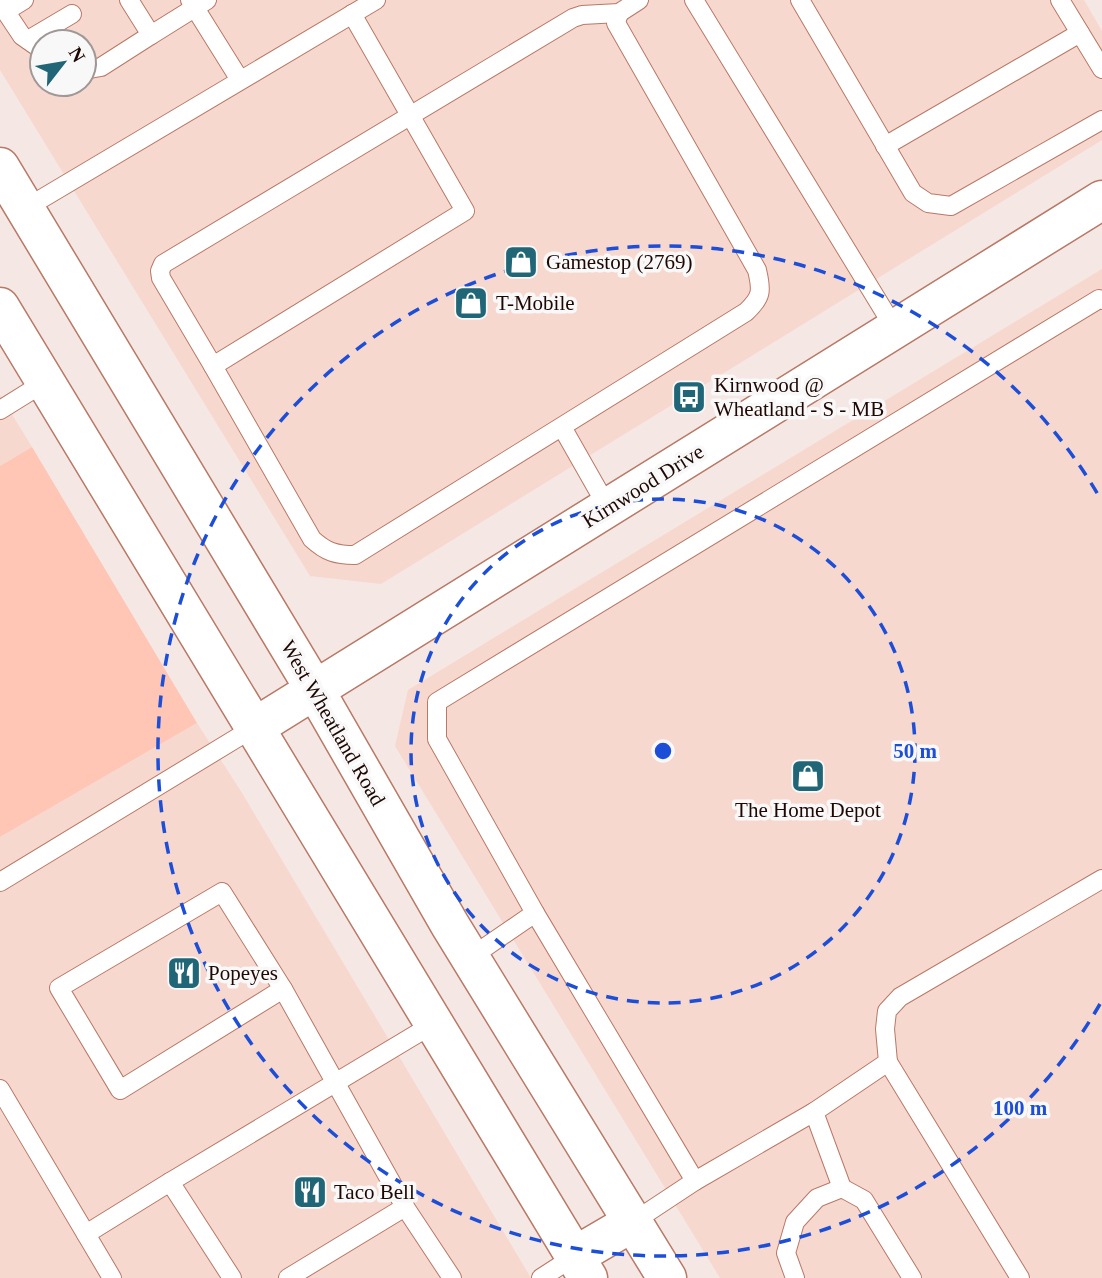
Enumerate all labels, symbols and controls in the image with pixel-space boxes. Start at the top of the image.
north arrow [28,28,98,98]
text: N [65,43,90,66]
shop icon: Gamestop (2769) [502,243,540,281]
place label: Gamestop (2769) [546,250,692,274]
shop icon: T-Mobile [452,284,490,322]
place label: T-Mobile [496,291,575,315]
place label: Kirnwood @ Wheatland - S - MB [714,373,884,421]
bus stop icon: Kirnwood @ Wheatland - S - MB [670,378,708,416]
street label: Kirnwood Drive [578,439,708,533]
street label: West Wheatland Road [276,636,390,810]
centre of rings [651,739,675,763]
text: 50 m [893,739,937,763]
shop icon: The Home Depot [789,757,827,795]
place label: The Home Depot [735,798,881,822]
restaurant icon: Popeyes [165,954,203,992]
place label: Popeyes [208,961,278,985]
text: 100 m [993,1096,1048,1120]
restaurant icon: Taco Bell [291,1173,329,1211]
place label: Taco Bell [334,1180,415,1204]

